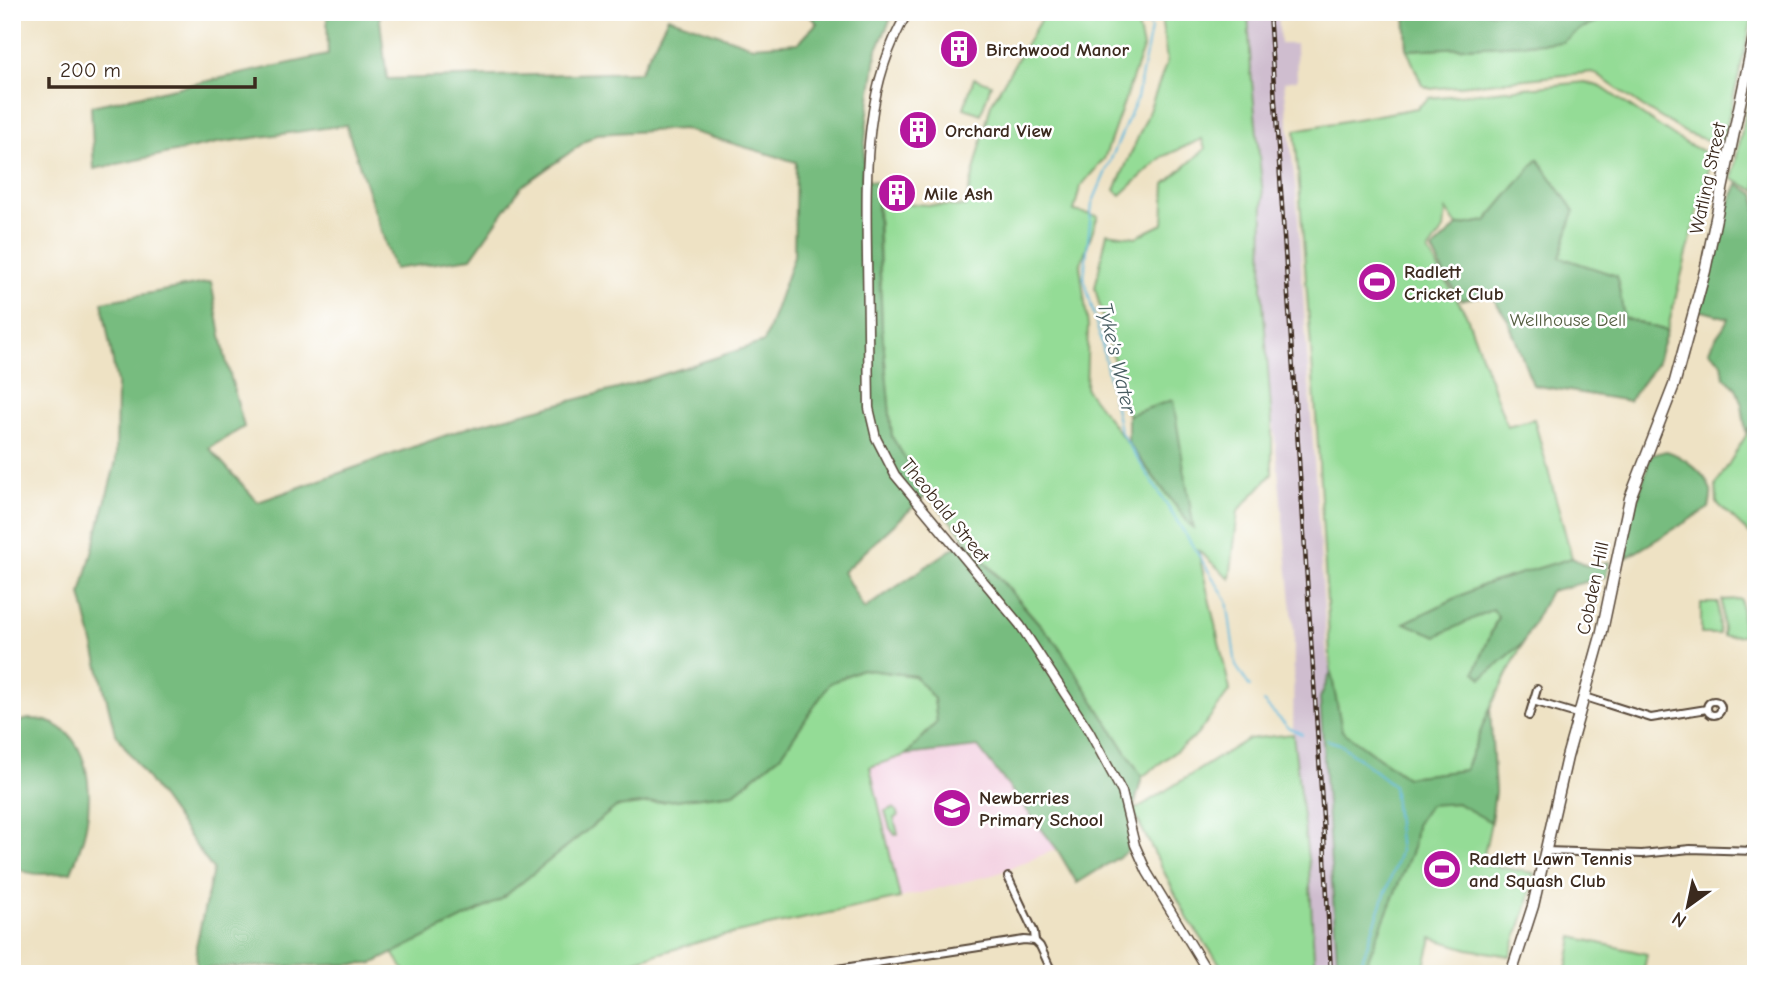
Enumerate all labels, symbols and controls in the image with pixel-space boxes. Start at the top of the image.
building icon: Birchwood Manor [938,28,980,70]
place label: Birchwood Manor [986,39,1129,61]
scale bar [49,46,256,90]
text: 200 m [60,58,121,82]
building icon: Orchard View [897,109,939,151]
place label: Orchard View [945,120,1053,142]
street label: Watling Street [1685,120,1731,236]
building icon: Mile Ash [876,172,918,214]
place label: Mile Ash [924,183,993,205]
sports icon: Radlett Cricket Club [1356,261,1398,303]
place label: Radlett Cricket Club [1404,261,1504,305]
water label: Tyke's Water [1093,300,1142,418]
park label: Wellhouse Dell [1510,309,1626,331]
street label: Theobald Street [896,454,994,568]
street label: Cobden Hill [1572,540,1614,637]
school or university icon: Newberries Primary School [931,787,973,829]
place label: Newberries Primary School [979,787,1103,831]
sports icon: Radlett Lawn Tennis and Squash Club [1421,848,1463,890]
place label: Radlett Lawn Tennis and Squash Club [1469,848,1632,892]
north arrow [1652,870,1722,940]
text: N [1668,907,1690,932]

